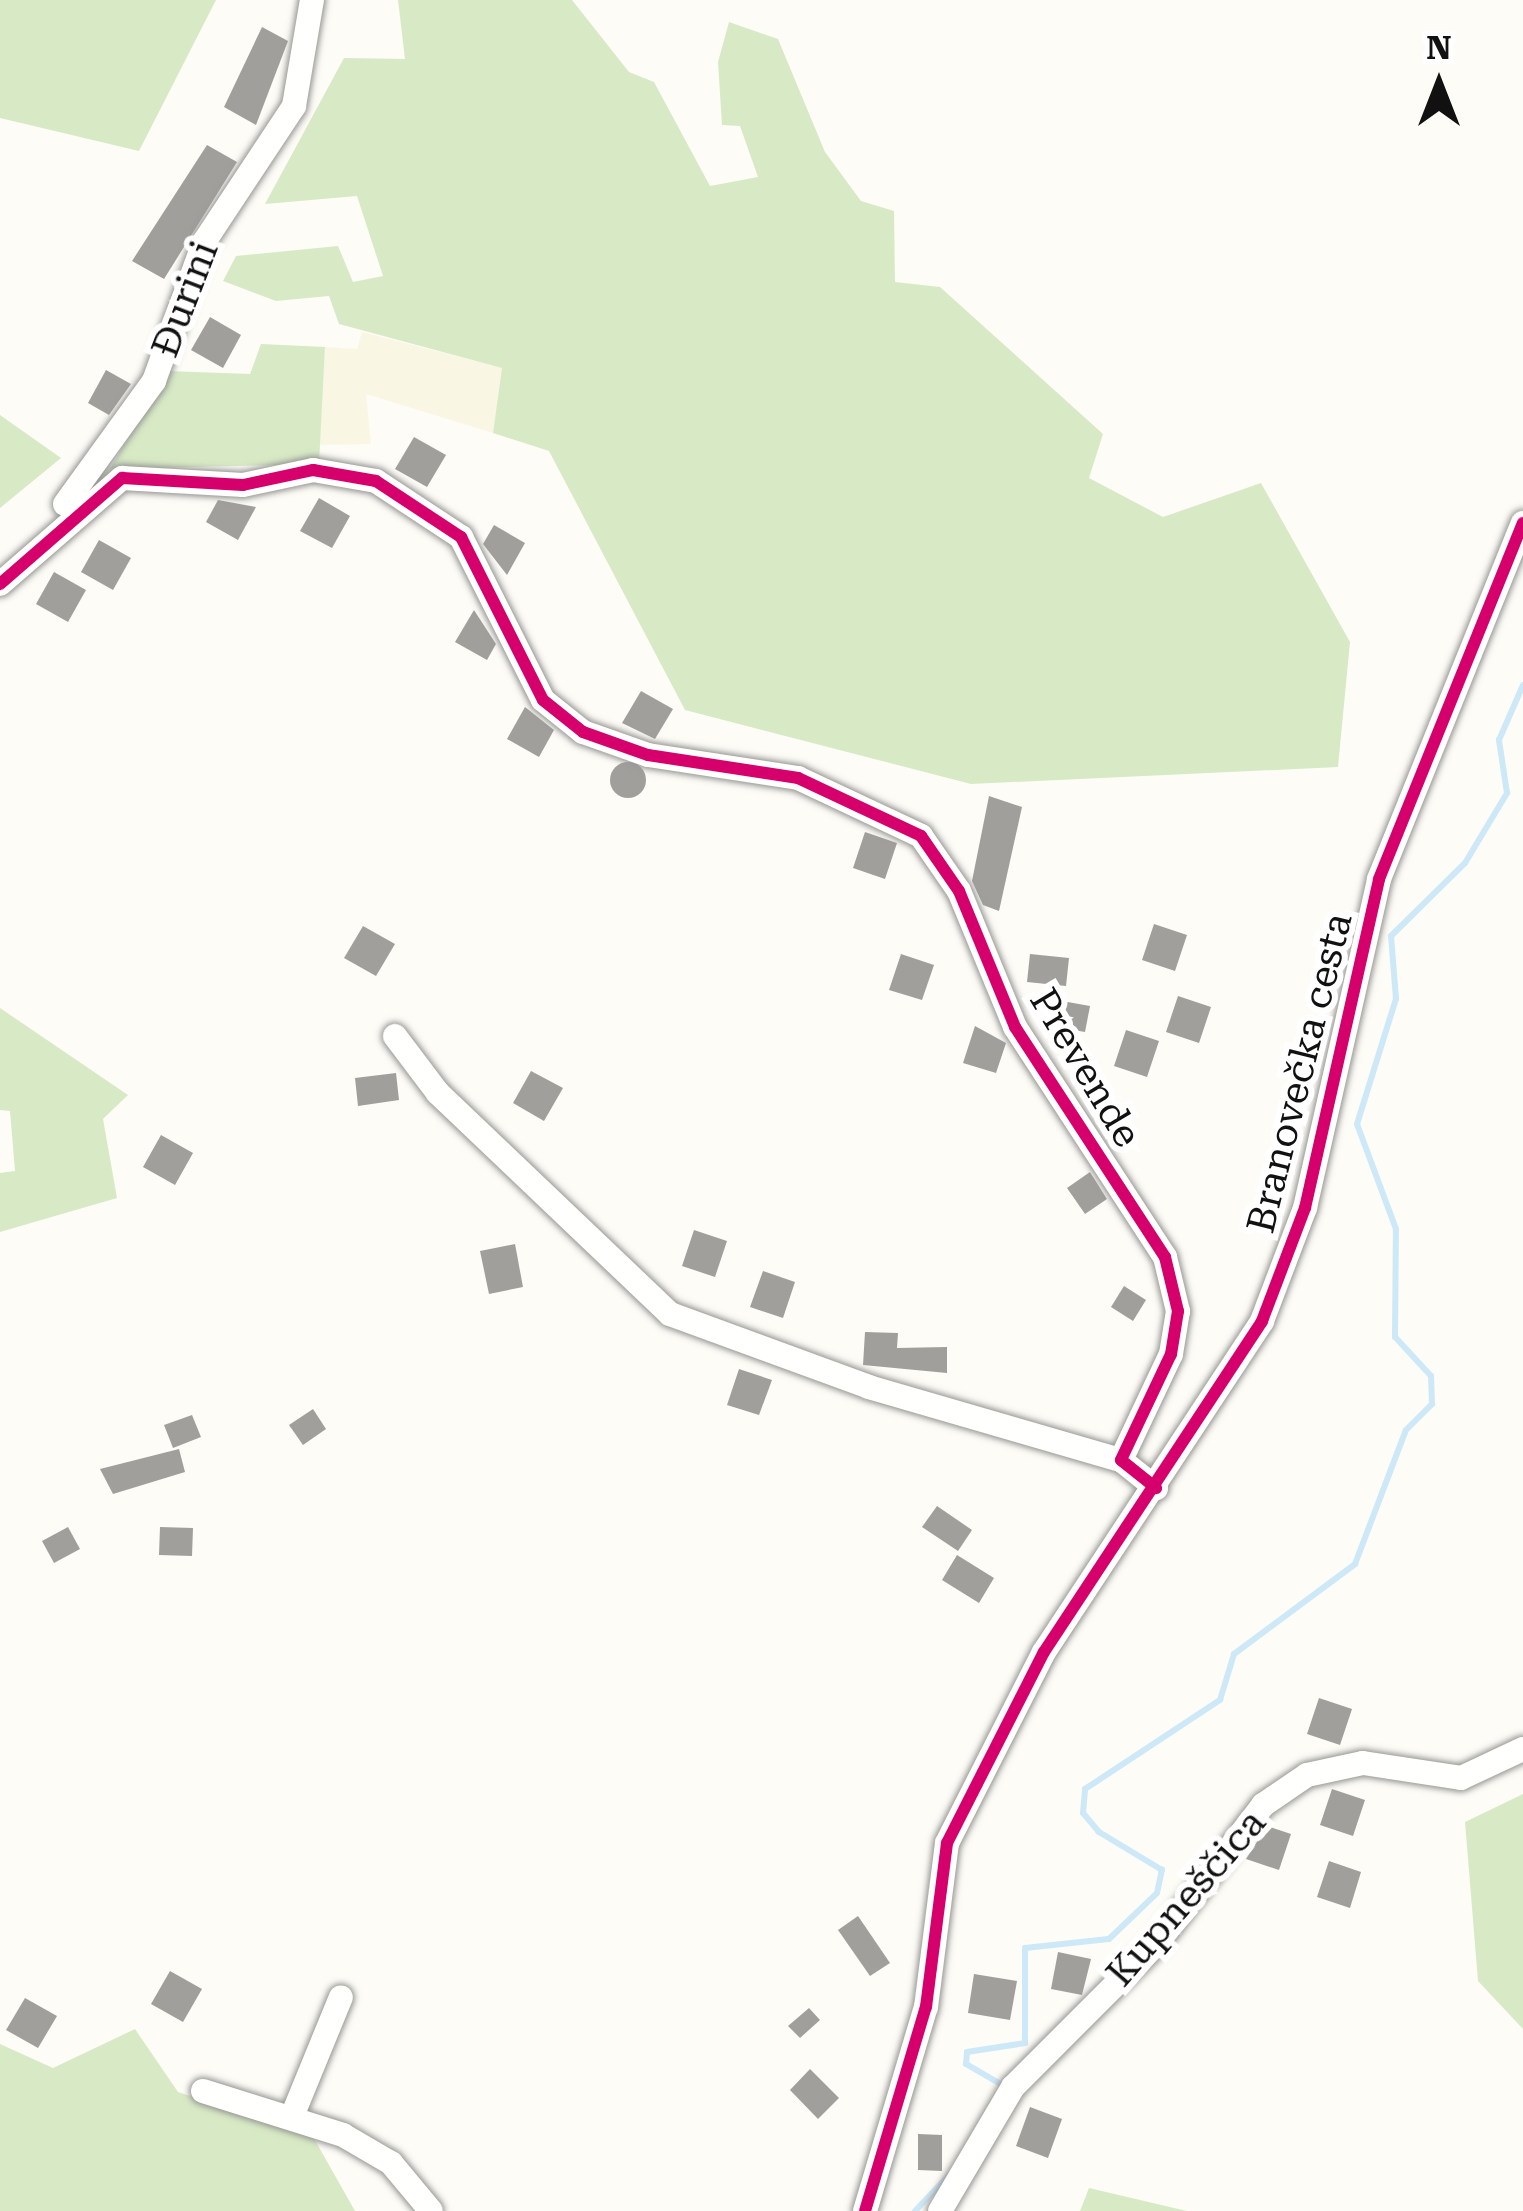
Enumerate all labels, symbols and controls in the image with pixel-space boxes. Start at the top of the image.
north arrow [1379,24,1499,144]
text: N [1426,28,1452,67]
street label: Đurini [142,234,228,364]
street label: Branovečka cesta [1238,908,1362,1238]
street label: Prevende [1019,980,1151,1156]
street label: Kupneščica [1096,1800,1276,1996]

